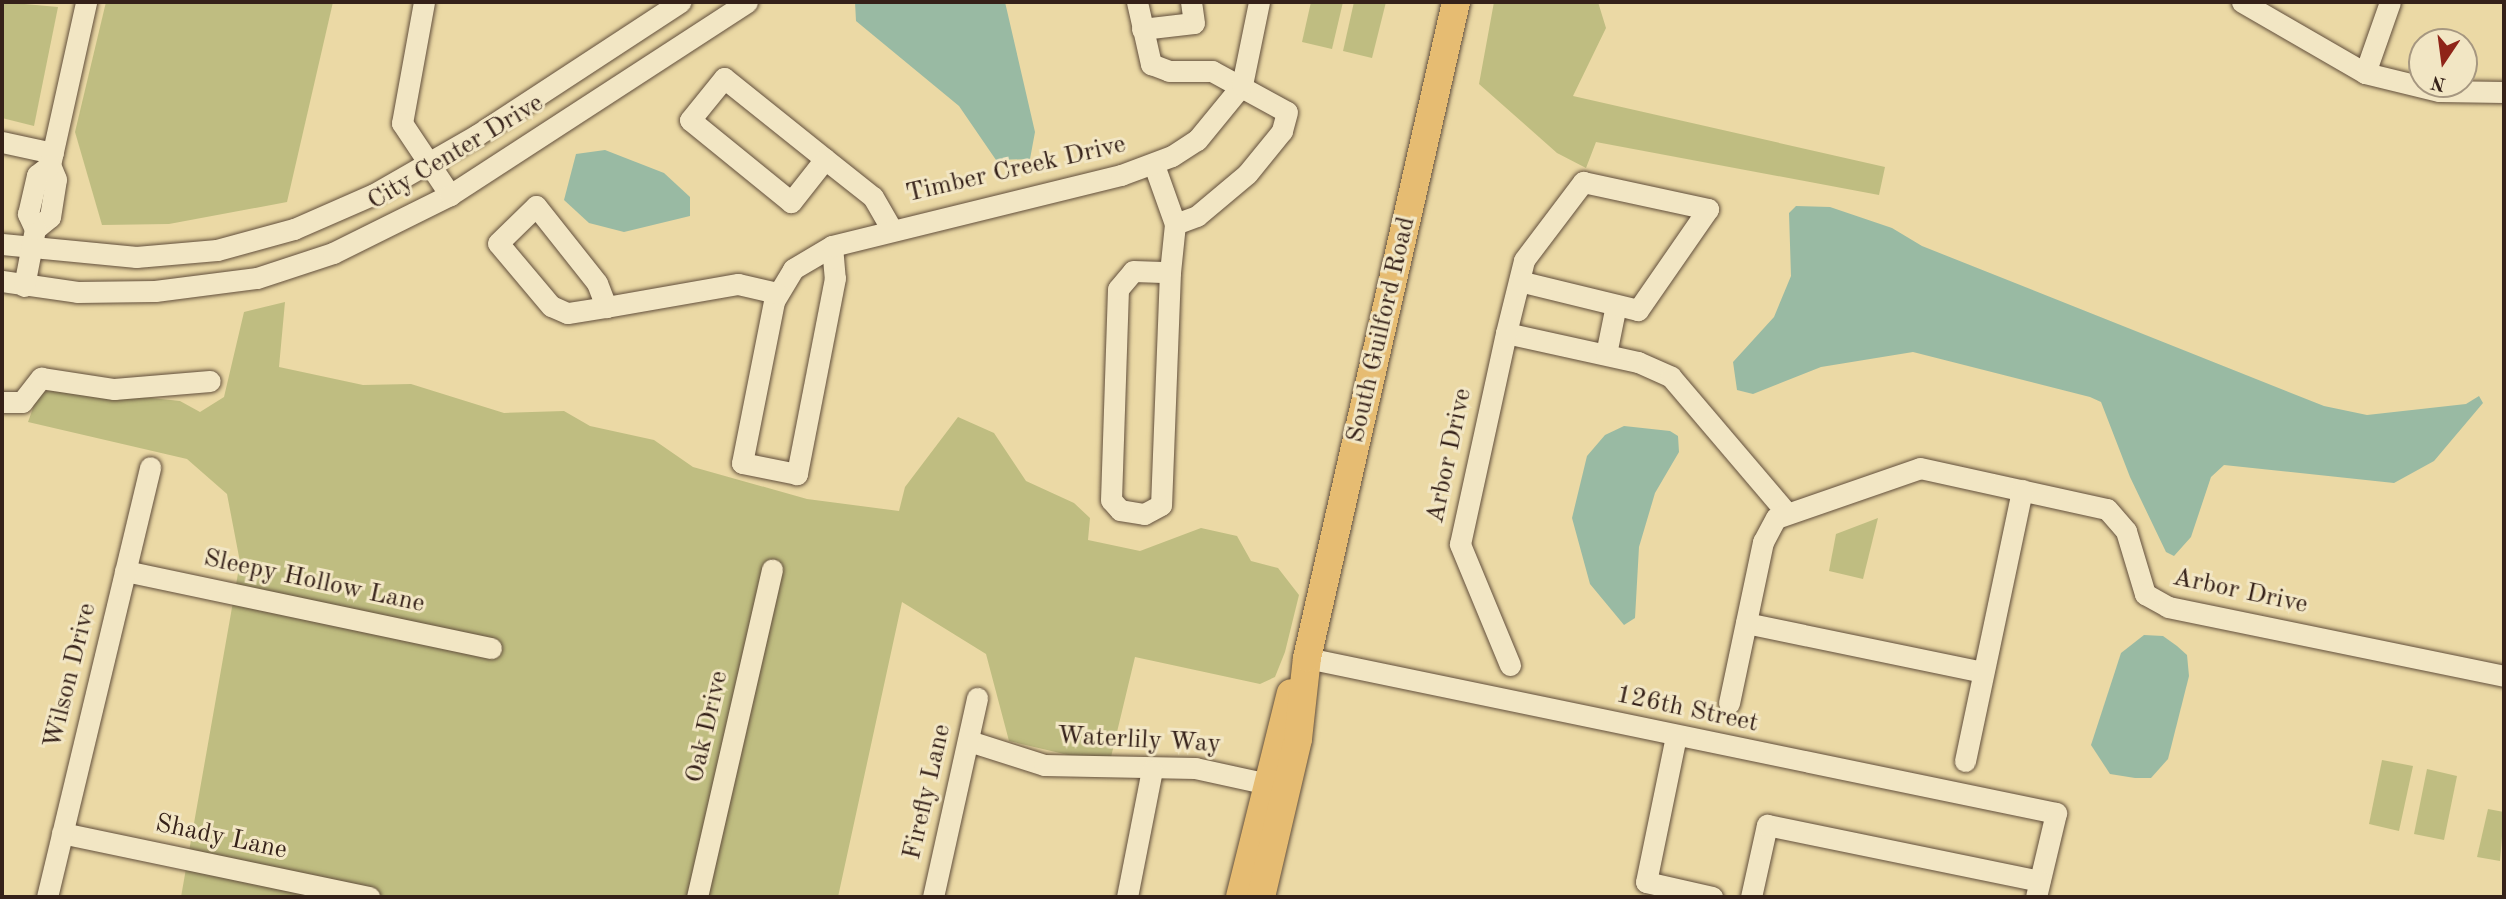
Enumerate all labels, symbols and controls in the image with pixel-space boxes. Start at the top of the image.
north arrow [2408,28,2478,98]
text: N [2429,71,2448,93]
street label: City Center Drive [362,88,550,218]
street label: Timber Creek Drive [903,130,1129,210]
street label: South Guilford Road [1341,214,1423,446]
street label: Arbor Drive [1420,386,1480,526]
street label: Sleepy Hollow Lane [201,543,427,621]
street label: Arbor Drive [2170,562,2310,622]
street label: Wilson Drive [38,600,104,752]
street label: Oak Drive [680,668,736,786]
street label: 126th Street [1613,680,1761,740]
street label: Firefly Lane [897,721,959,863]
street label: Waterlily Way [1056,721,1222,761]
street label: Shady Lane [152,809,290,867]

